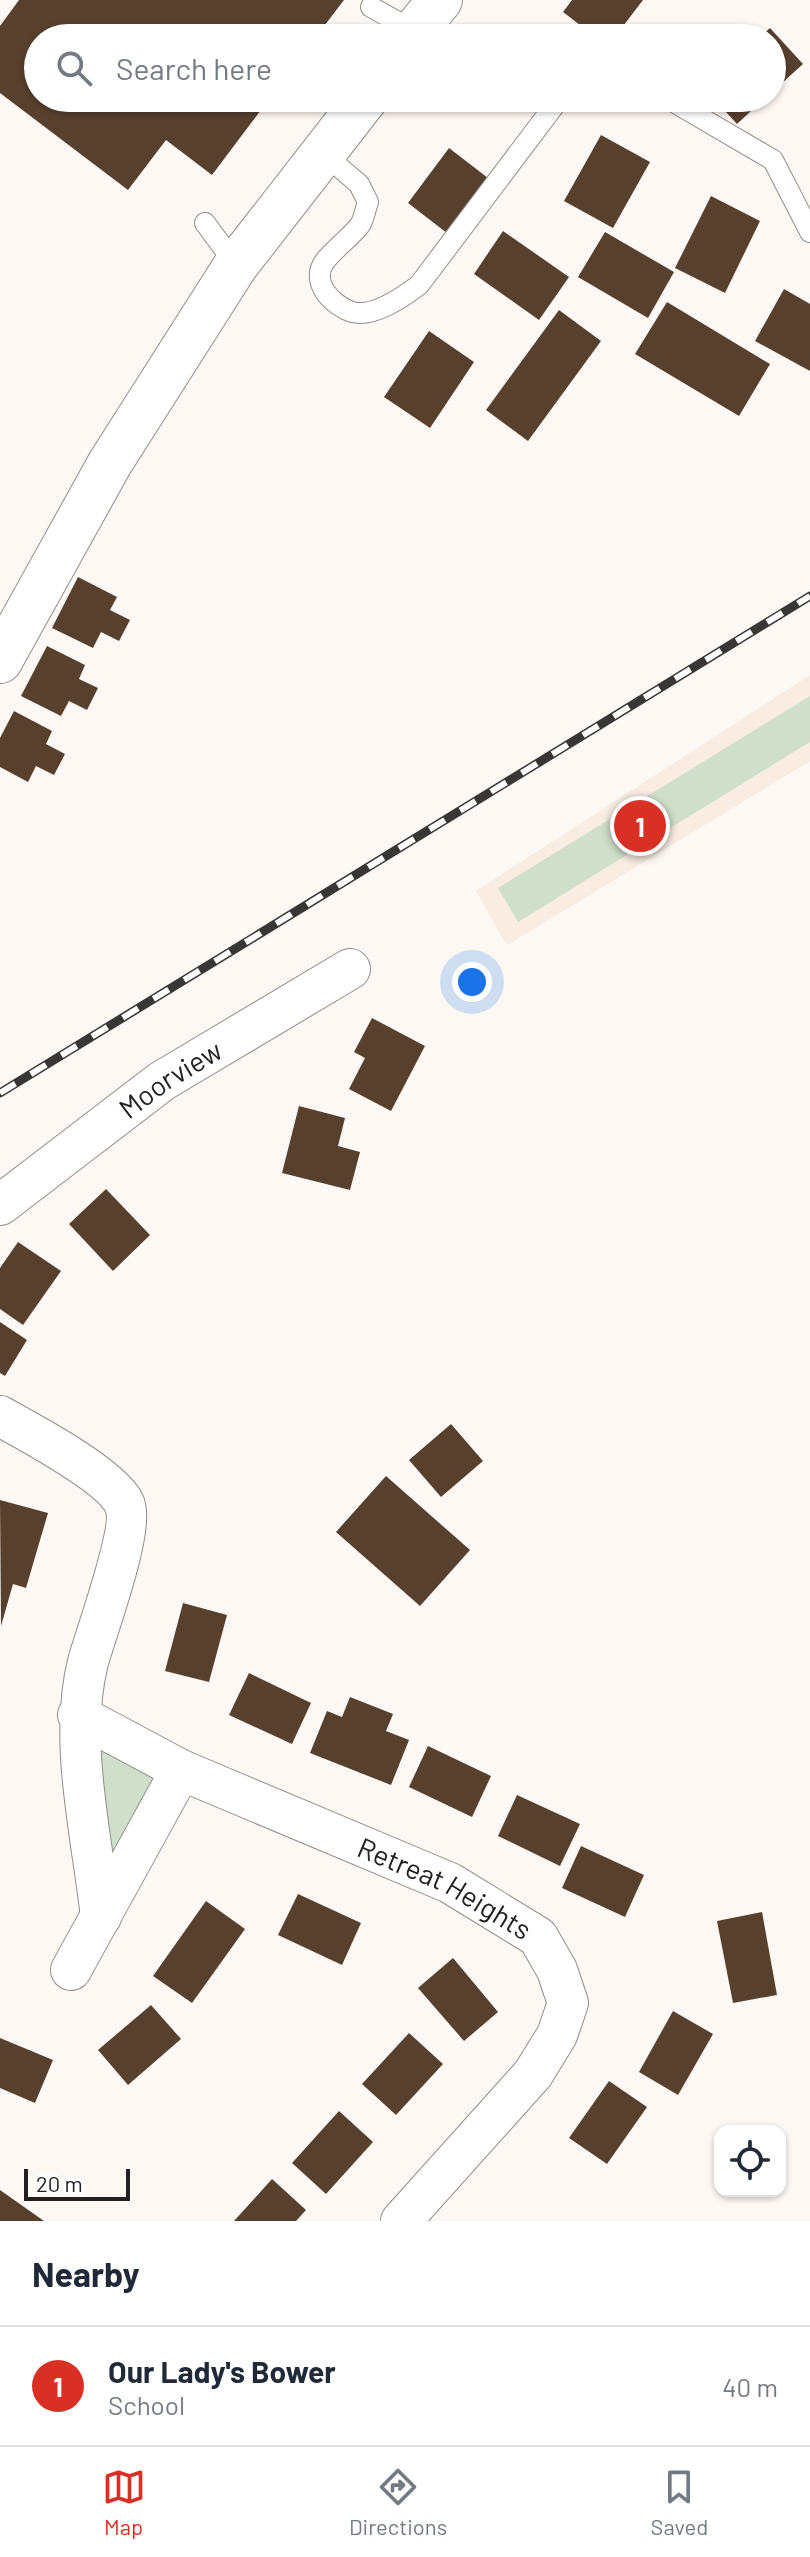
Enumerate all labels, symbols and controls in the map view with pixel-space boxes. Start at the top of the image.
search box [24,24,786,112]
icon: search [52,46,96,90]
text: Search here [116,50,272,86]
pin: 1 [614,796,666,856]
your location [452,962,492,1002]
street label: Moorview [112,1032,228,1125]
street label: Retreat Heights [353,1829,538,1946]
map controls [714,2125,786,2197]
button: locate [714,2125,786,2197]
scale bar [24,2165,130,2201]
text: 20 m [36,2170,83,2196]
text: Nearby [32,2253,140,2294]
text: Our Lady's Bower [108,2353,336,2389]
text: 1 [53,2371,63,2402]
text: 40 m [722,2371,778,2402]
text: School [108,2389,185,2420]
tab: Map [102,2465,146,2539]
tab: Directions [349,2465,447,2539]
tab: Saved [651,2465,708,2539]

